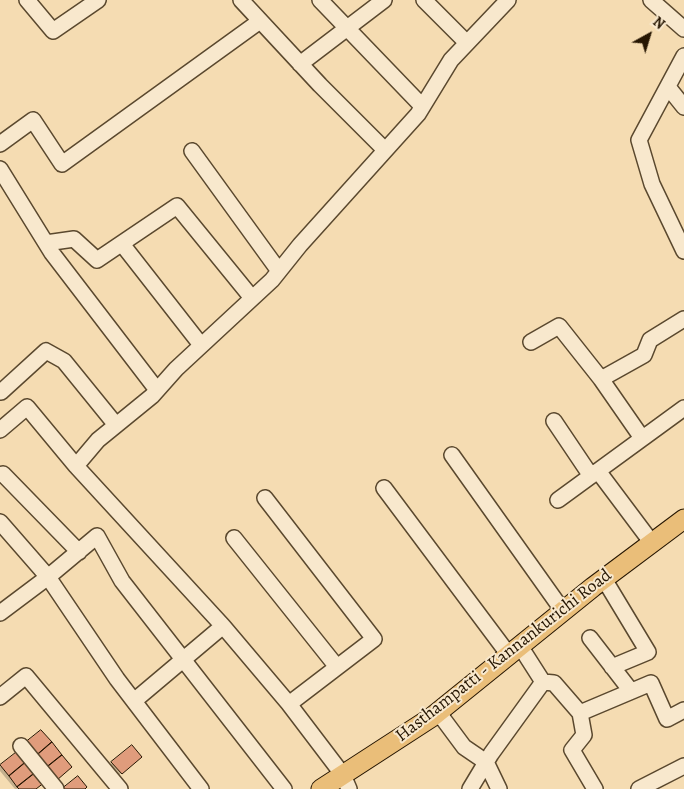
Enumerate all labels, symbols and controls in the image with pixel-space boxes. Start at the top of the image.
north arrow [624,10,674,60]
text: N [649,12,669,34]
street label: Hasthampatti - Kannankurichi Road [392,565,616,747]

